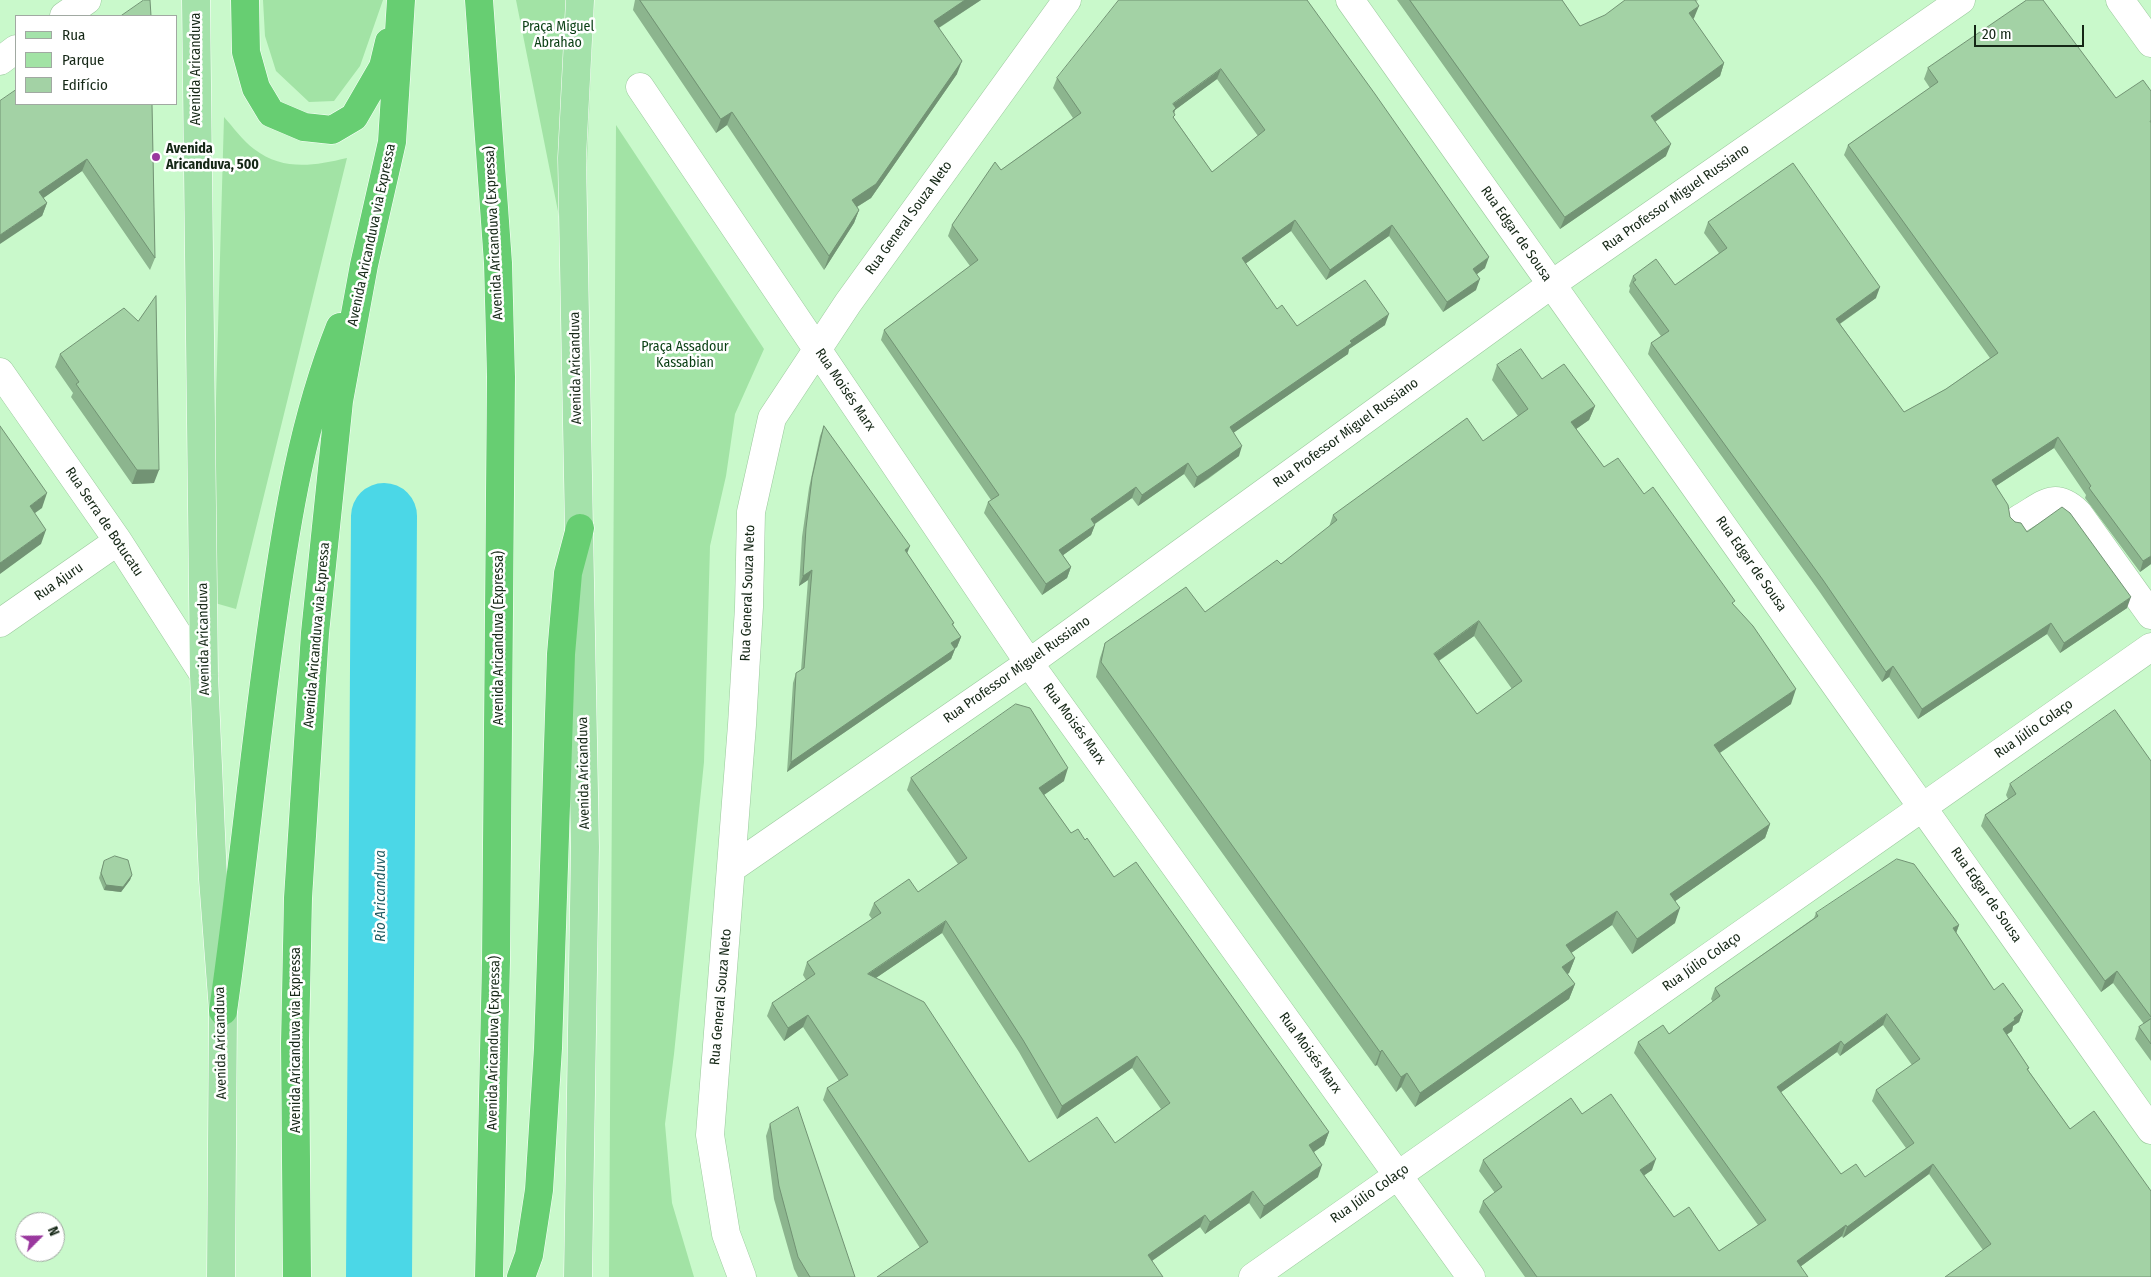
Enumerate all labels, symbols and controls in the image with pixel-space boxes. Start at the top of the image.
street label: Avenida Aricanduva [188,13,204,125]
legend [15,15,178,105]
scale bar [1976,15,2086,47]
park label: Praça Miguel Abrahao [522,19,594,52]
text: 20 m [1982,25,2012,43]
text: Rua [62,26,85,44]
text: Parque [62,51,105,69]
text: Edifício [62,76,108,94]
place label: Avenida Aricanduva, 500 [166,141,259,174]
street label: Rua Professor Miguel Russiano [1599,141,1753,255]
street label: Avenida Aricanduva via Expressa [344,142,400,328]
street label: Avenida Aricanduva (Expressa) [481,146,507,320]
marker: Avenida Aricanduva, 500 [150,151,162,163]
street label: Rua General Souza Neto [862,158,956,278]
street label: Rua Edgar de Sousa [1477,183,1555,285]
street label: Avenida Aricanduva [567,312,585,424]
park label: Praça Assadour Kassabian [641,339,729,372]
street label: Rua Moisés Marx [811,346,879,434]
street label: Rua Professor Miguel Russiano [1270,375,1422,491]
street label: Rua Serra de Botucatu [61,464,147,580]
street label: Rua Edgar de Sousa [1712,513,1790,615]
street label: Rua General Souza Neto [737,524,759,662]
street label: Avenida Aricanduva via Expressa [301,542,333,728]
street label: Avenida Aricanduva (Expressa) [491,551,507,725]
street label: Rua Ajuru [31,559,87,605]
street label: Avenida Aricanduva [195,583,213,695]
street label: Rua Professor Miguel Russiano [940,613,1094,727]
street label: Rua Moisés Marx [1039,680,1109,768]
street label: Rua Júlio Colaço [1992,696,2076,762]
street label: Avenida Aricanduva [575,717,593,829]
street label: Rua Edgar de Sousa [1947,844,2025,946]
water label: Rio Aricanduva [372,850,390,942]
street label: Rua General Souza Neto [707,928,735,1066]
street label: Rua Júlio Colaço [1660,929,1744,995]
street label: Avenida Aricanduva via Expressa [288,947,304,1133]
street label: Avenida Aricanduva (Expressa) [484,956,504,1130]
street label: Avenida Aricanduva [212,987,230,1099]
street label: Rua Moisés Marx [1275,1009,1345,1097]
street label: Rua Júlio Colaço [1328,1161,1412,1227]
north arrow [15,1212,65,1262]
text: N [44,1224,63,1239]

